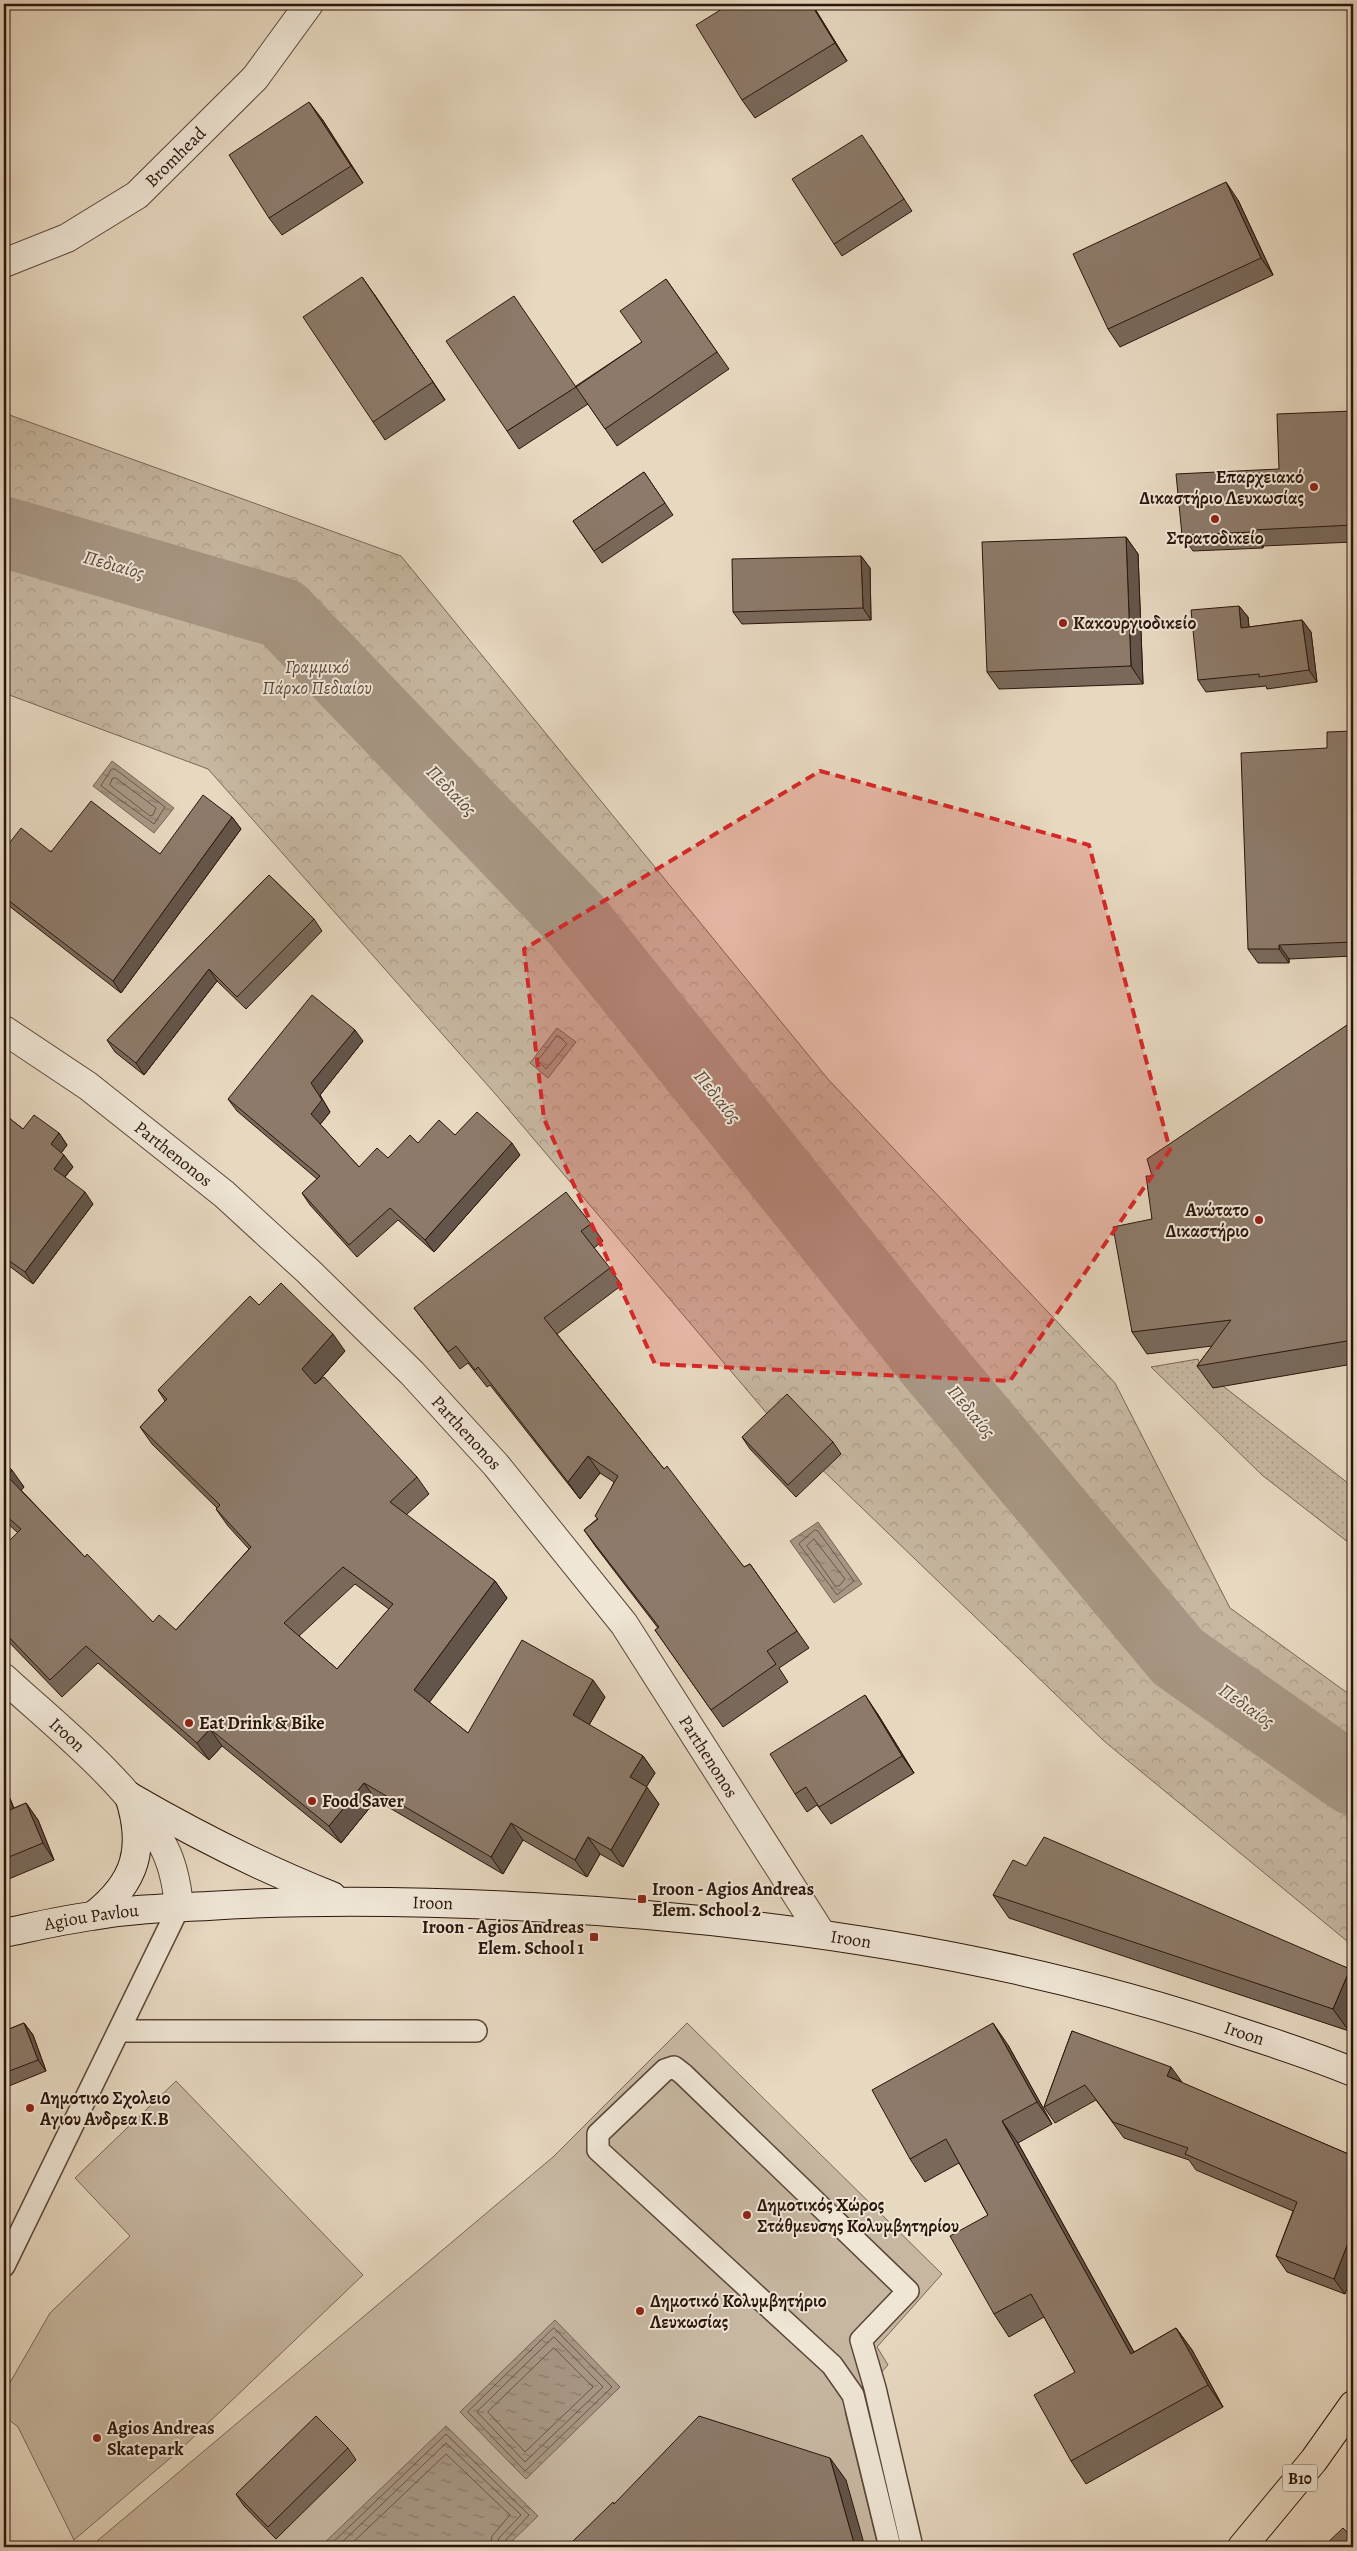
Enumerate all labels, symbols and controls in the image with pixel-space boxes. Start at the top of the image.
street label: Bromhead [140,121,211,193]
place label: Επαρχειακό Δικαστήριο Λευκωσίας [1139,465,1304,510]
marker: Επαρχειακό Δικαστήριο Λευκωσίας [1308,481,1320,493]
marker: Στρατοδικείο [1209,513,1221,525]
place label: Στρατοδικείο [1166,526,1264,550]
water label: Πεδιαίος [80,544,147,586]
place label: Κακουργιοδικείο [1073,611,1196,635]
marker: Κακουργιοδικείο [1057,617,1069,629]
park label: Γραμμικό Πάρκο Πεδιαίου [262,655,372,700]
water label: Πεδιαίος [420,759,482,822]
water label: Πεδιαίος [688,1064,747,1129]
street label: Parthenonos [129,1115,217,1192]
place label: Ανώτατο Δικαστήριο [1166,1198,1249,1243]
marker: Ανώτατο Δικαστήριο [1253,1214,1265,1226]
water label: Πεδιαίος [941,1379,1001,1444]
street label: Parthenonos [426,1390,507,1475]
water label: Πεδιαίος [1213,1677,1279,1734]
place label: Eat Drink & Bike [199,1711,325,1735]
street label: Parthenonos [673,1711,744,1802]
street label: Iroon [44,1712,91,1757]
marker: Eat Drink & Bike [183,1717,195,1729]
place label: Food Saver [322,1789,404,1813]
marker: Food Saver [306,1795,318,1807]
place label: Iroon - Agios Andreas Elem. School 2 [652,1877,814,1922]
street label: Iroon [412,1890,454,1915]
marker: Iroon - Agios Andreas Elem. School 2 [636,1893,648,1905]
street label: Agiou Pavlou [41,1898,140,1936]
place label: Iroon - Agios Andreas Elem. School 1 [422,1915,585,1960]
street label: Iroon [829,1924,873,1954]
marker: Iroon - Agios Andreas Elem. School 1 [588,1931,600,1943]
street label: Iroon [1221,2016,1268,2051]
place label: Δημοτικο Σχολειο Αγιου Ανδρεα Κ.Β [39,2086,170,2131]
marker: Δημοτικο Σχολειο Αγιου Ανδρεα Κ.Β [24,2102,36,2114]
place label: Δημοτικός Χώρος Στάθμευσης Κολυμβητηρίου [757,2193,959,2238]
marker: Δημοτικός Χώρος Στάθμευσης Κολυμβητηρίου [741,2209,753,2221]
place label: Δημοτικό Κολυμβητήριο Λευκωσίας [649,2289,827,2334]
marker: Δημοτικό Κολυμβητήριο Λευκωσίας [634,2305,646,2317]
place label: Agios Andreas Skatepark [106,2416,215,2461]
marker: Agios Andreas Skatepark [91,2432,103,2444]
road number: B10 [1282,2464,1318,2492]

